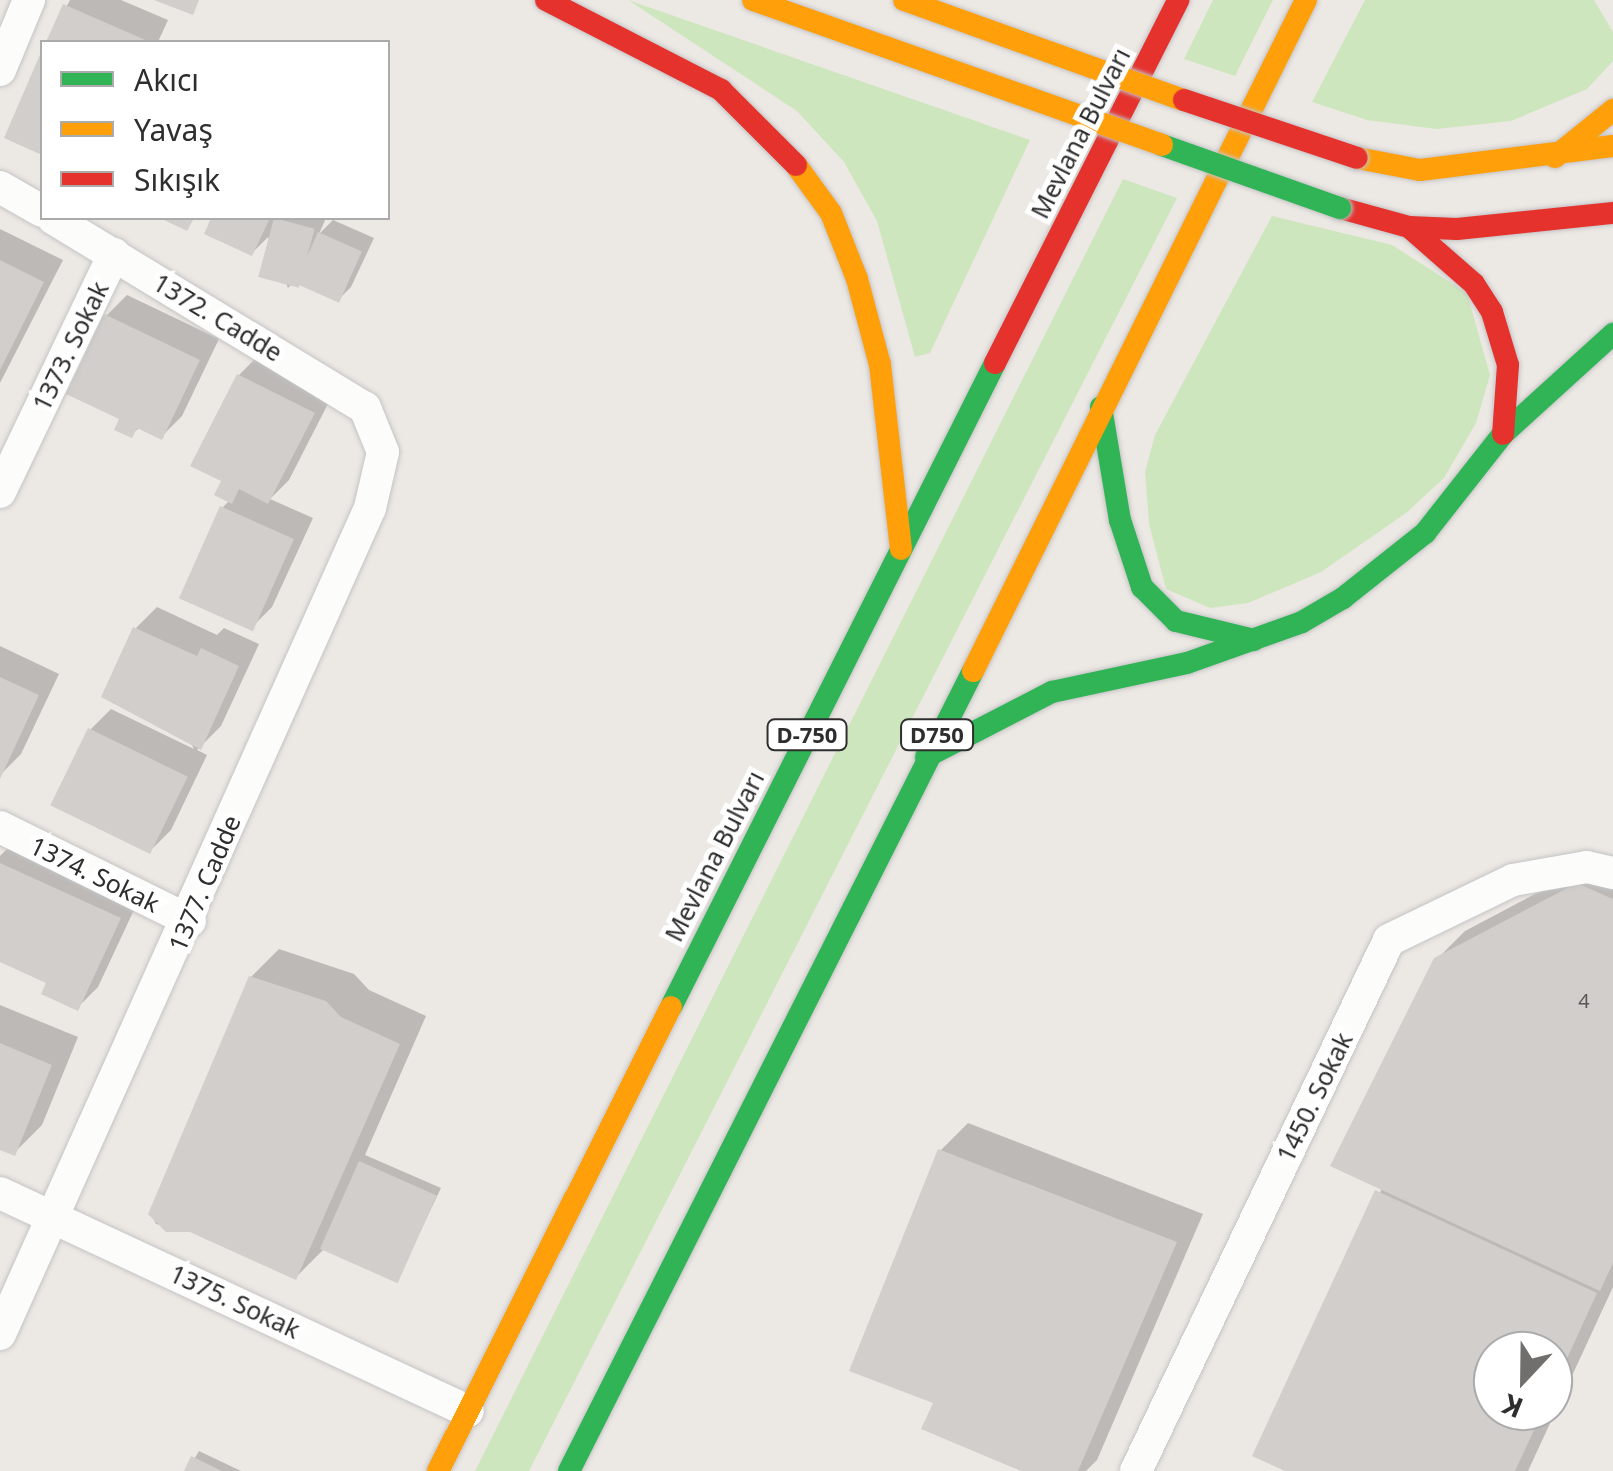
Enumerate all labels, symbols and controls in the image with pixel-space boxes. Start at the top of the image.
legend [40,40,390,220]
street label: Mevlana Bulvarı [1024,43,1136,223]
text: Akıcı [134,59,199,100]
text: Yavaş [134,109,213,150]
text: Sıkışık [134,159,220,200]
street label: 1372. Cadde [148,267,288,367]
street label: 1373. Sokak [26,277,114,415]
road number: D-750 [764,718,850,752]
road number: D750 [900,718,974,752]
street label: Mevlana Bulvarı [658,766,770,946]
street label: 1377. Cadde [162,810,246,956]
street label: 1374. Sokak [26,830,164,918]
house number: 4 [1578,988,1590,1012]
street label: 1450. Sokak [1270,1028,1358,1166]
street label: 1375. Sokak [165,1258,305,1344]
north arrow [1473,1331,1573,1431]
text: K [1497,1386,1528,1428]

